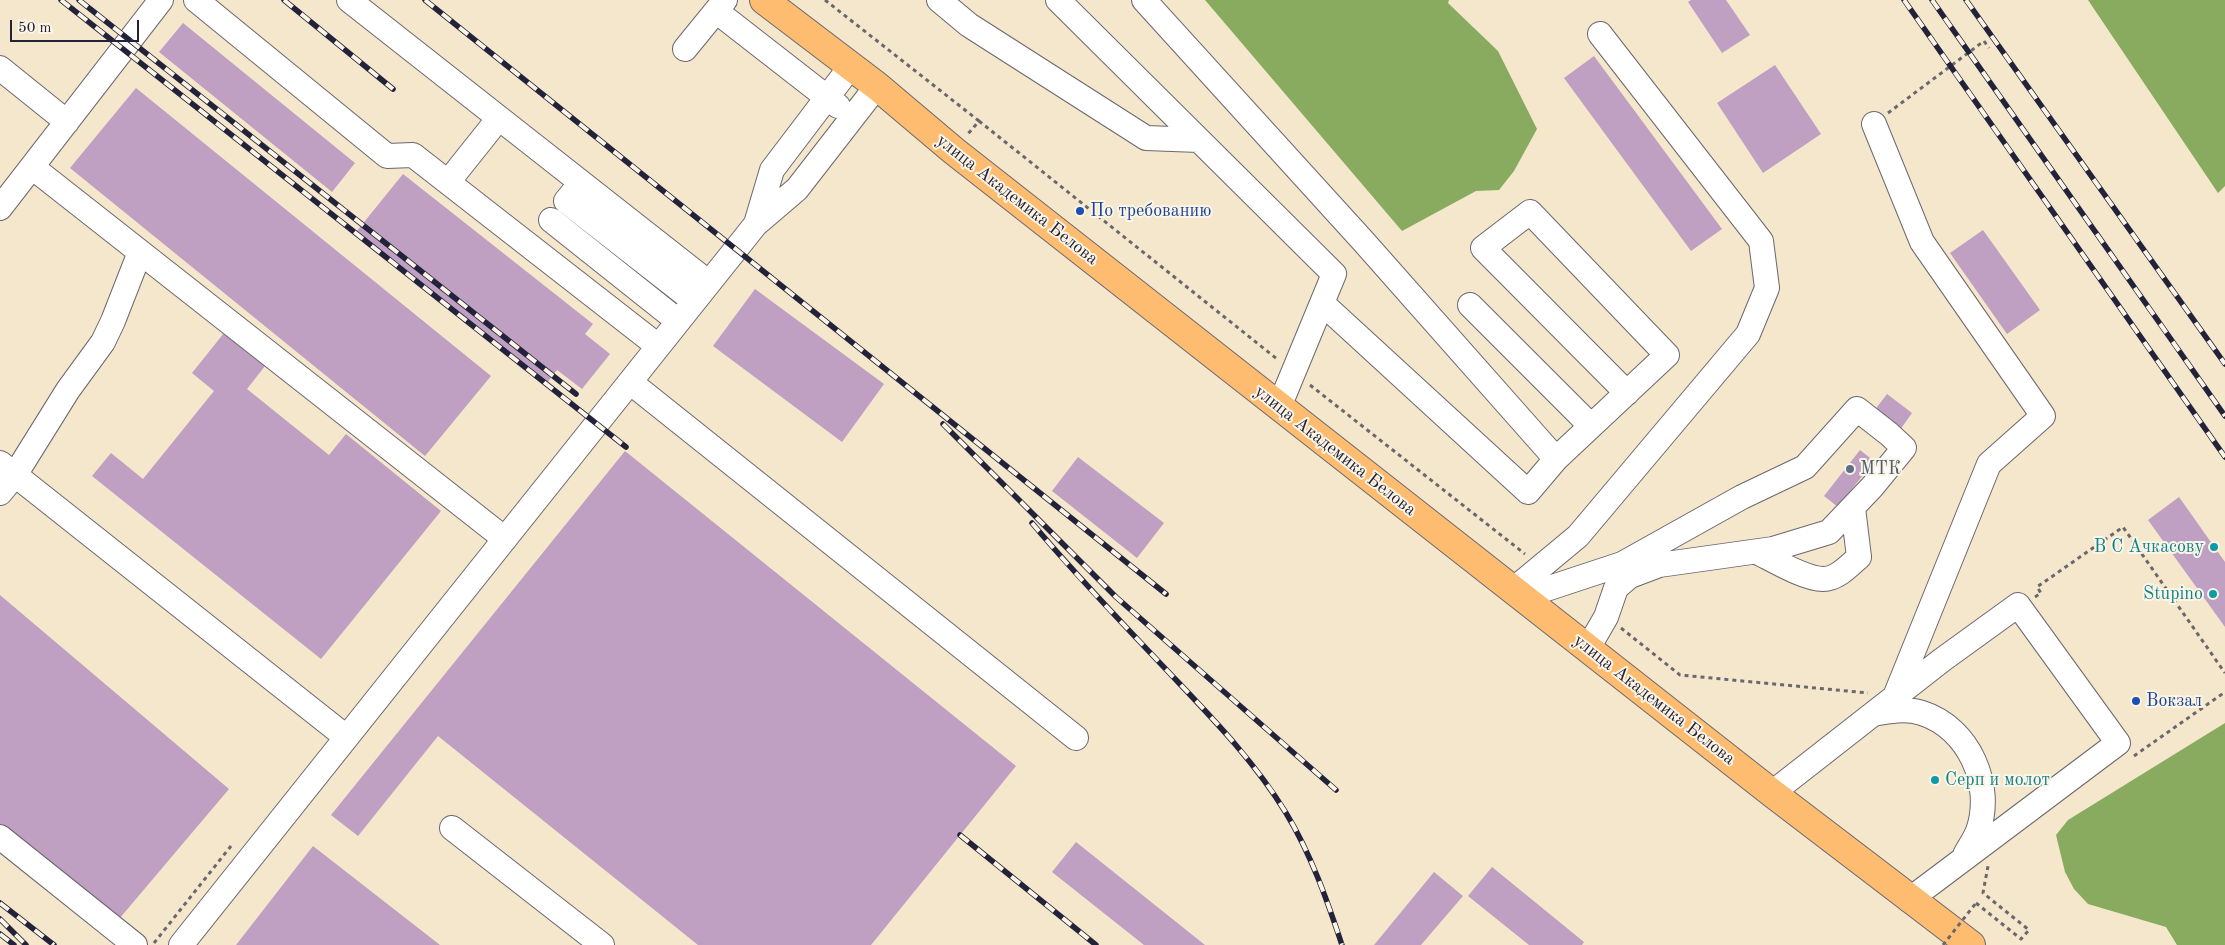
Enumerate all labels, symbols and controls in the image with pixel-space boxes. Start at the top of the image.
scale bar [12,10,141,42]
text: 50 m [18,21,52,36]
street label: улица Академика Белова [932,130,1102,270]
place label: По требованию [1090,200,1211,222]
marker: По требованию [1074,205,1086,217]
street label: улица Академика Белова [1250,381,1420,521]
place label: МТК [1860,458,1901,480]
marker: МТК [1844,463,1856,475]
place label: В С Ачкасову [2094,536,2204,558]
marker: В С Ачкасову [2208,541,2220,553]
place label: Stupino [2143,583,2203,605]
marker: Stupino [2207,588,2219,600]
street label: улица Академика Белова [1569,630,1739,770]
place label: Вокзал [2146,690,2202,712]
marker: Вокзал [2130,695,2142,707]
place label: Серп и молот [1945,769,2050,791]
marker: Серп и молот [1929,774,1941,786]

